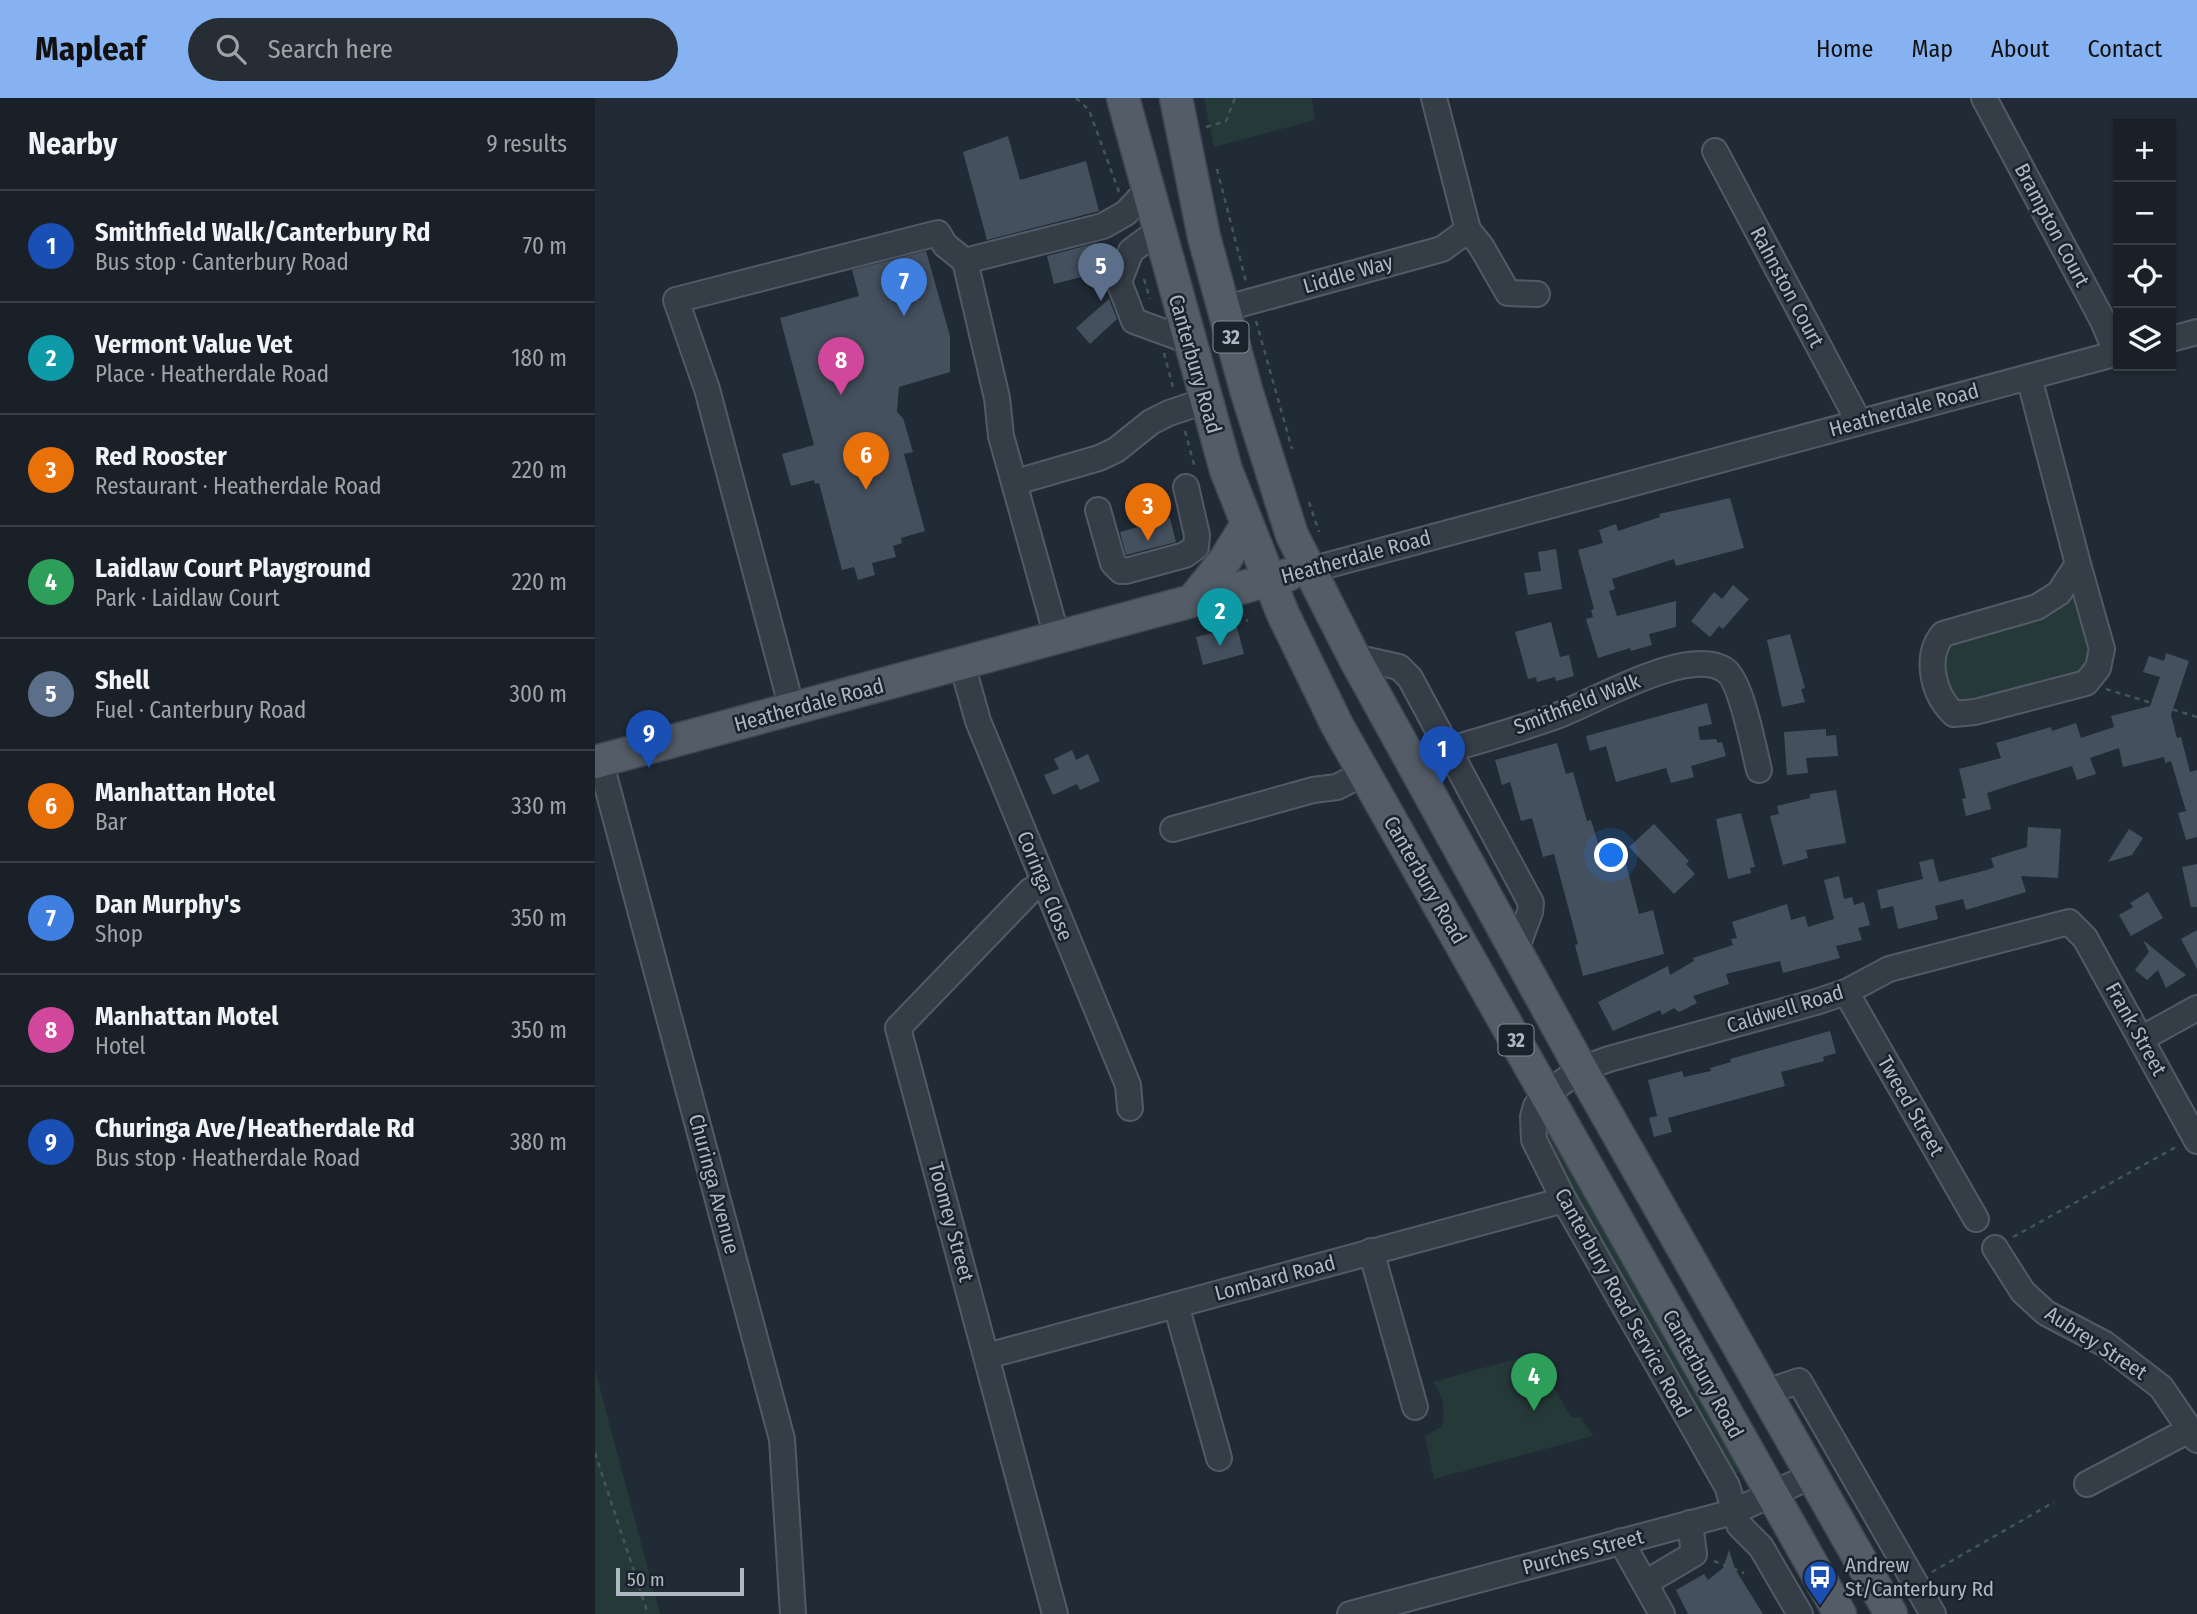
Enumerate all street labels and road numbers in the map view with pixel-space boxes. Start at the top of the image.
street label: Brampton Court [2009,159,2095,291]
street label: Rahnston Court [1744,222,1830,352]
street label: Liddle Way [1300,249,1397,299]
street label: Canterbury Road [1163,291,1227,437]
road number: 32 [1213,322,1249,353]
street label: Heatherdale Road [1826,378,1982,442]
street label: Heatherdale Road [1278,525,1434,589]
street label: Smithfield Walk [1510,668,1644,740]
street label: Heatherdale Road [731,673,887,737]
street label: Canterbury Road [1378,811,1472,949]
street label: Coringa Close [1011,827,1079,945]
street label: Frank Street [2100,978,2172,1080]
street label: Caldwell Road [1723,979,1847,1039]
road number: 32 [1499,1024,1534,1056]
street label: Tweed Street [1872,1051,1950,1161]
street label: Churinga Avenue [683,1111,745,1257]
street label: Toomey Street [923,1159,980,1285]
street label: Canterbury Road Service Road [1549,1184,1697,1422]
street label: Lombard Road [1212,1249,1338,1307]
street label: Aubrey Street [2040,1300,2152,1386]
street label: Canterbury Road [1657,1305,1749,1443]
street label: Purches Street [1520,1523,1646,1581]

